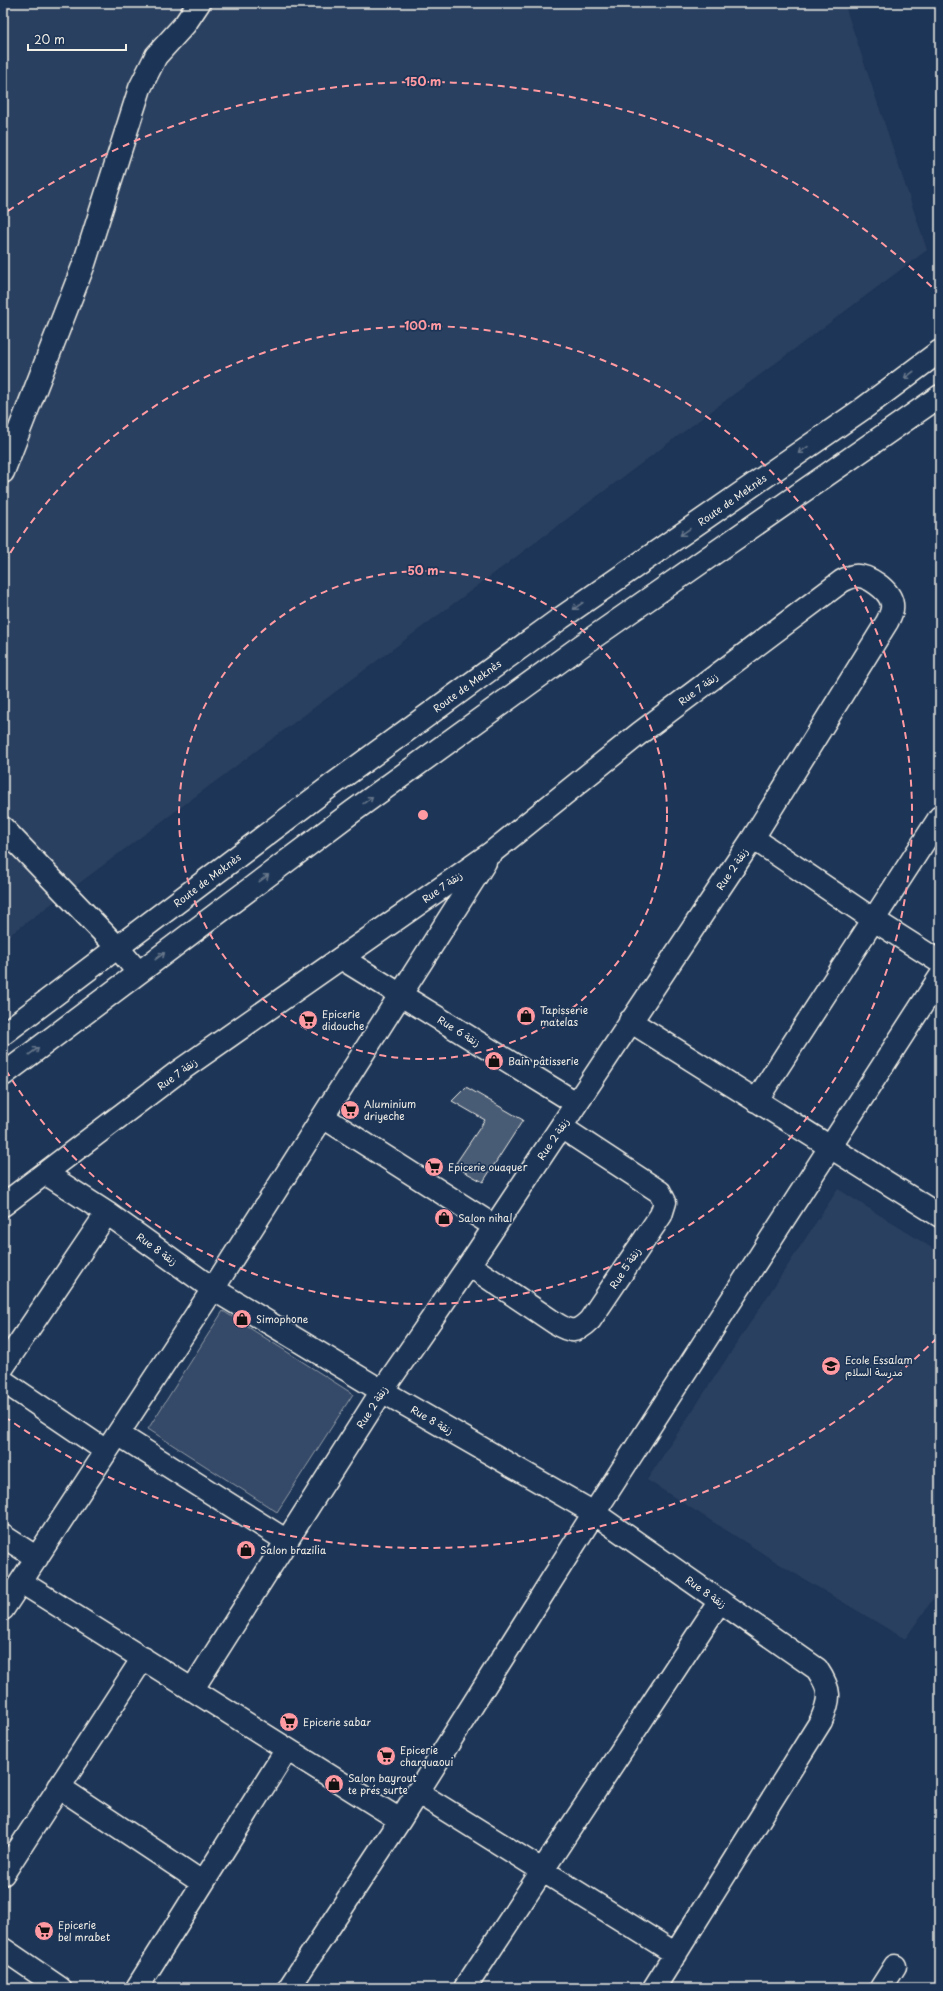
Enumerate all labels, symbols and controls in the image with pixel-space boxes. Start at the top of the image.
scale bar [28,26,126,52]
text: 20 m [34,30,65,48]
text: 150 m [405,72,441,90]
text: 100 m [404,316,442,334]
one-way arrow [903,370,914,379]
one-way arrow [798,446,809,454]
street label: Route de Meknès [694,470,770,529]
one-way arrow [679,528,690,536]
text: 50 m [407,561,439,579]
one-way arrow [572,602,583,610]
street label: Route de Meknès [429,655,504,716]
street label: Rue 7 زنقة [675,669,721,708]
one-way arrow [363,796,374,804]
centre of rings [416,808,430,822]
street label: Rue 2 زنقة [712,845,751,893]
street label: Route de Meknès [170,849,244,910]
street label: Rue 7 زنقة [419,867,465,906]
one-way arrow [259,874,270,882]
one-way arrow [155,952,166,960]
place label: Tapisserie matelas [540,1002,588,1029]
shop icon: Tapisserie matelas [515,1005,537,1027]
place label: Epicerie didouche [322,1006,364,1033]
supermarket icon: Epicerie didouche [297,1009,319,1031]
street label: Rue 6 زنقة [435,1012,484,1050]
one-way arrow [29,1047,40,1055]
shop icon: Bain pâtisserie [483,1050,505,1072]
place label: Bain pâtisserie [508,1053,579,1068]
street label: Rue 7 زنقة [154,1054,200,1093]
place label: Aluminium driyeche [364,1096,416,1123]
supermarket icon: Aluminium driyeche [339,1099,361,1121]
street label: Rue 2 زنقة [533,1115,572,1163]
supermarket icon: Epicerie ouaquer [423,1156,445,1178]
place label: Epicerie ouaquer [448,1159,528,1174]
shop icon: Salon nihal [433,1207,455,1229]
place label: Salon nihal [458,1210,512,1225]
street label: Rue 8 زنقة [134,1229,181,1269]
street label: Rue 5 زنقة [605,1244,644,1291]
shop icon: Simophone [231,1308,253,1330]
place label: Simophone [256,1311,309,1326]
place label: Ecole Essalam مدرسة السلام [845,1352,913,1380]
school or university icon: Ecole Essalam مدرسة السلام [820,1355,842,1377]
street label: Rue 2 زنقة [352,1382,391,1431]
street label: Rue 8 زنقة [408,1401,457,1438]
shop icon: Salon brazilia [235,1539,257,1561]
place label: Salon brazilia [260,1542,327,1557]
street label: Rue 8 زنقة [683,1572,730,1611]
supermarket icon: Epicerie sabar [278,1711,300,1733]
place label: Epicerie sabar [303,1714,371,1729]
place label: Epicerie charquaoui [400,1742,453,1769]
supermarket icon: Epicerie charquaoui [375,1745,397,1767]
place label: Salon bayrout te prés surte [348,1770,417,1797]
shop icon: Salon bayrout te prés surte [323,1773,345,1795]
place label: Epicerie bel mrabet [58,1917,110,1944]
supermarket icon: Epicerie bel mrabet [33,1920,55,1942]

